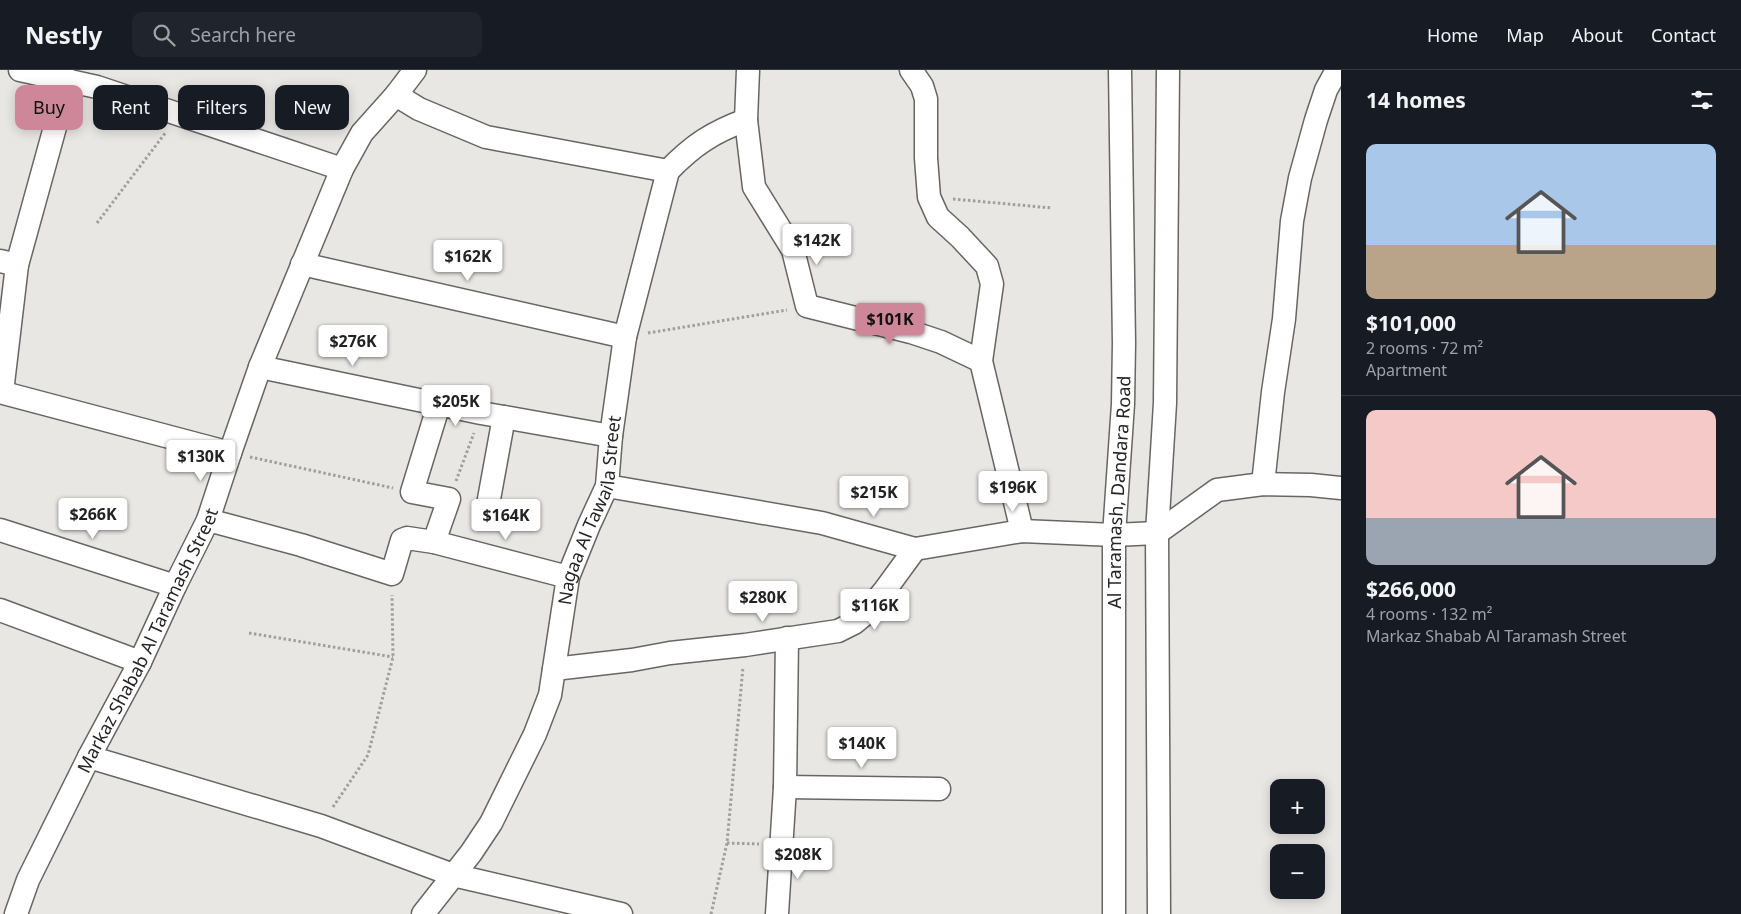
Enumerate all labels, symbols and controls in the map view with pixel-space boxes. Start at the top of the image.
search box [132,12,482,57]
text: Nestly [25,18,102,51]
icon: search [150,21,178,49]
text: Search here [190,22,296,48]
text: Home [1427,23,1478,47]
text: Map [1506,23,1544,47]
text: About [1572,23,1623,47]
text: Contact [1651,23,1716,47]
chip: Buy [15,85,83,130]
chip: Rent [93,85,168,130]
chip: Filters [178,85,265,130]
chip: New [275,85,349,130]
text: 14 homes [1366,86,1466,114]
icon: filters [1688,86,1716,114]
icon: home [1496,177,1586,267]
pin: $142K [782,224,852,266]
text: $142K [793,229,841,251]
pin: $162K [433,240,503,282]
text: $162K [444,245,492,267]
pin: $101K [855,302,925,345]
text: $101K [866,308,914,330]
text: $101,000 [1366,309,1456,337]
pin: $276K [318,324,388,367]
text: $276K [329,330,377,352]
text: 2 rooms · 72 m² [1366,337,1483,359]
text: Apartment [1366,359,1447,381]
street label: Al Taramash, Dandara Road [1102,375,1135,609]
pin: $205K [421,384,491,427]
text: $205K [432,390,480,412]
street label: Nagaa Al Tawaila Street [552,413,626,607]
pin: $130K [166,440,236,482]
icon: home [1496,442,1586,532]
text: $130K [177,445,225,467]
pin: $196K [978,470,1048,513]
pin: $215K [839,476,909,518]
text: $196K [989,476,1037,498]
text: $215K [850,481,898,503]
pin: $266K [58,498,128,540]
pin: $164K [471,498,541,541]
text: $266K [69,503,117,525]
street label: Markaz Shabab Al Taramash Street [71,504,223,777]
text: $164K [482,504,530,526]
text: $266,000 [1366,575,1456,603]
pin: $280K [728,580,798,623]
text: $280K [739,586,787,608]
pin: $116K [840,588,910,631]
text: $116K [851,594,899,616]
text: 4 rooms · 132 m² [1366,603,1492,625]
text: Markaz Shabab Al Taramash Street [1366,625,1626,647]
pin: $140K [827,726,897,769]
text: $140K [838,732,886,754]
map controls [1270,779,1325,899]
button: + [1270,779,1325,834]
pin: $208K [763,838,833,880]
text: $208K [774,843,822,865]
button: − [1270,844,1325,899]

